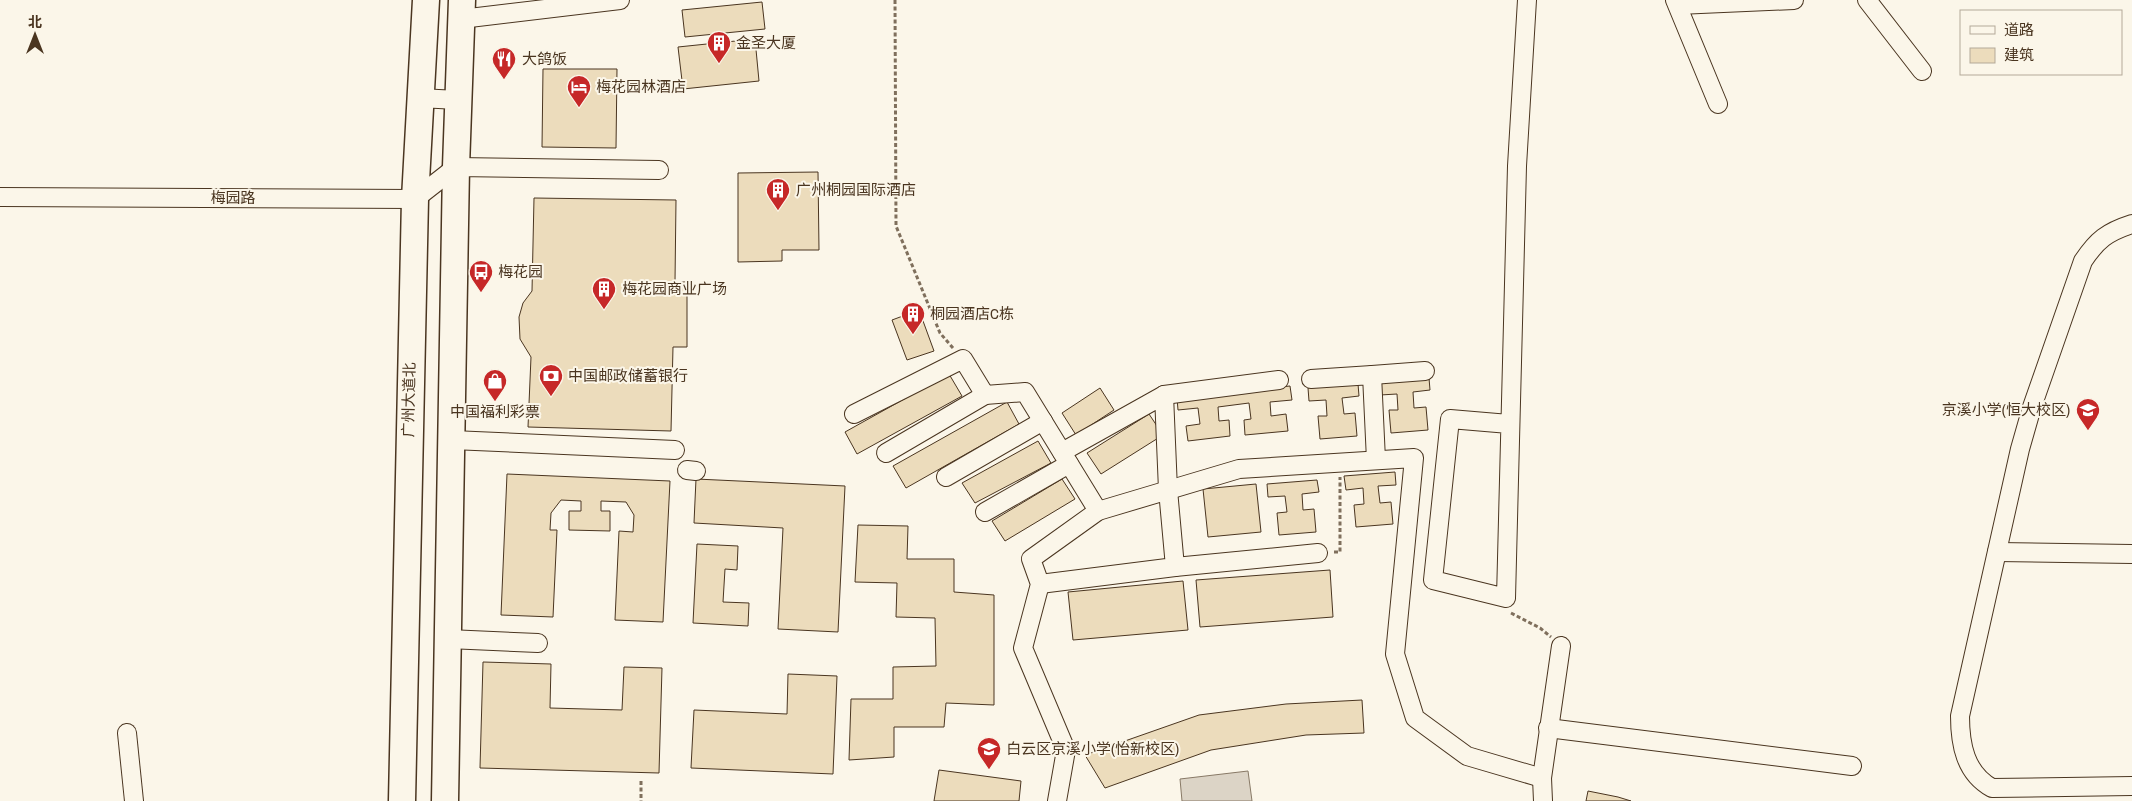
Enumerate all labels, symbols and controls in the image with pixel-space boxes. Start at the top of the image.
north arrow [10,10,60,60]
legend [1960,10,2122,75]
text: 北 [28,13,42,31]
text: 道路 [2004,19,2034,40]
building icon: 金圣大厦 [706,30,732,64]
place label: 金圣大厦 [736,32,796,53]
text: 建筑 [2004,44,2034,65]
restaurant icon: 大鸽饭 [491,46,517,80]
place label: 大鸽饭 [522,48,567,69]
hotel icon: 梅花园林酒店 [566,74,592,108]
place label: 梅花园林酒店 [596,76,686,97]
building icon: 广州桐园国际酒店 [765,177,791,211]
place label: 广州桐园国际酒店 [796,179,916,200]
street label: 梅园路 [210,187,256,208]
bus stop icon: 梅花园 [468,259,494,293]
place label: 梅花园 [498,261,543,282]
building icon: 梅花园商业广场 [591,276,617,310]
place label: 梅花园商业广场 [622,278,727,299]
building icon: 桐园酒店C栋 [900,301,926,335]
place label: 桐园酒店C栋 [930,303,1014,324]
street label: 广州大道北 [397,362,420,438]
bank icon: 中国邮政储蓄银行 [538,363,564,397]
place label: 中国邮政储蓄银行 [568,365,688,386]
shop icon: 中国福利彩票 [482,368,508,402]
school or university icon: 京溪小学(恒大校区) [2075,397,2101,431]
place label: 京溪小学(恒大校区) [1942,399,2070,420]
place label: 中国福利彩票 [450,401,540,422]
school or university icon: 白云区京溪小学(怡新校区) [976,736,1002,770]
place label: 白云区京溪小学(怡新校区) [1006,738,1179,759]

